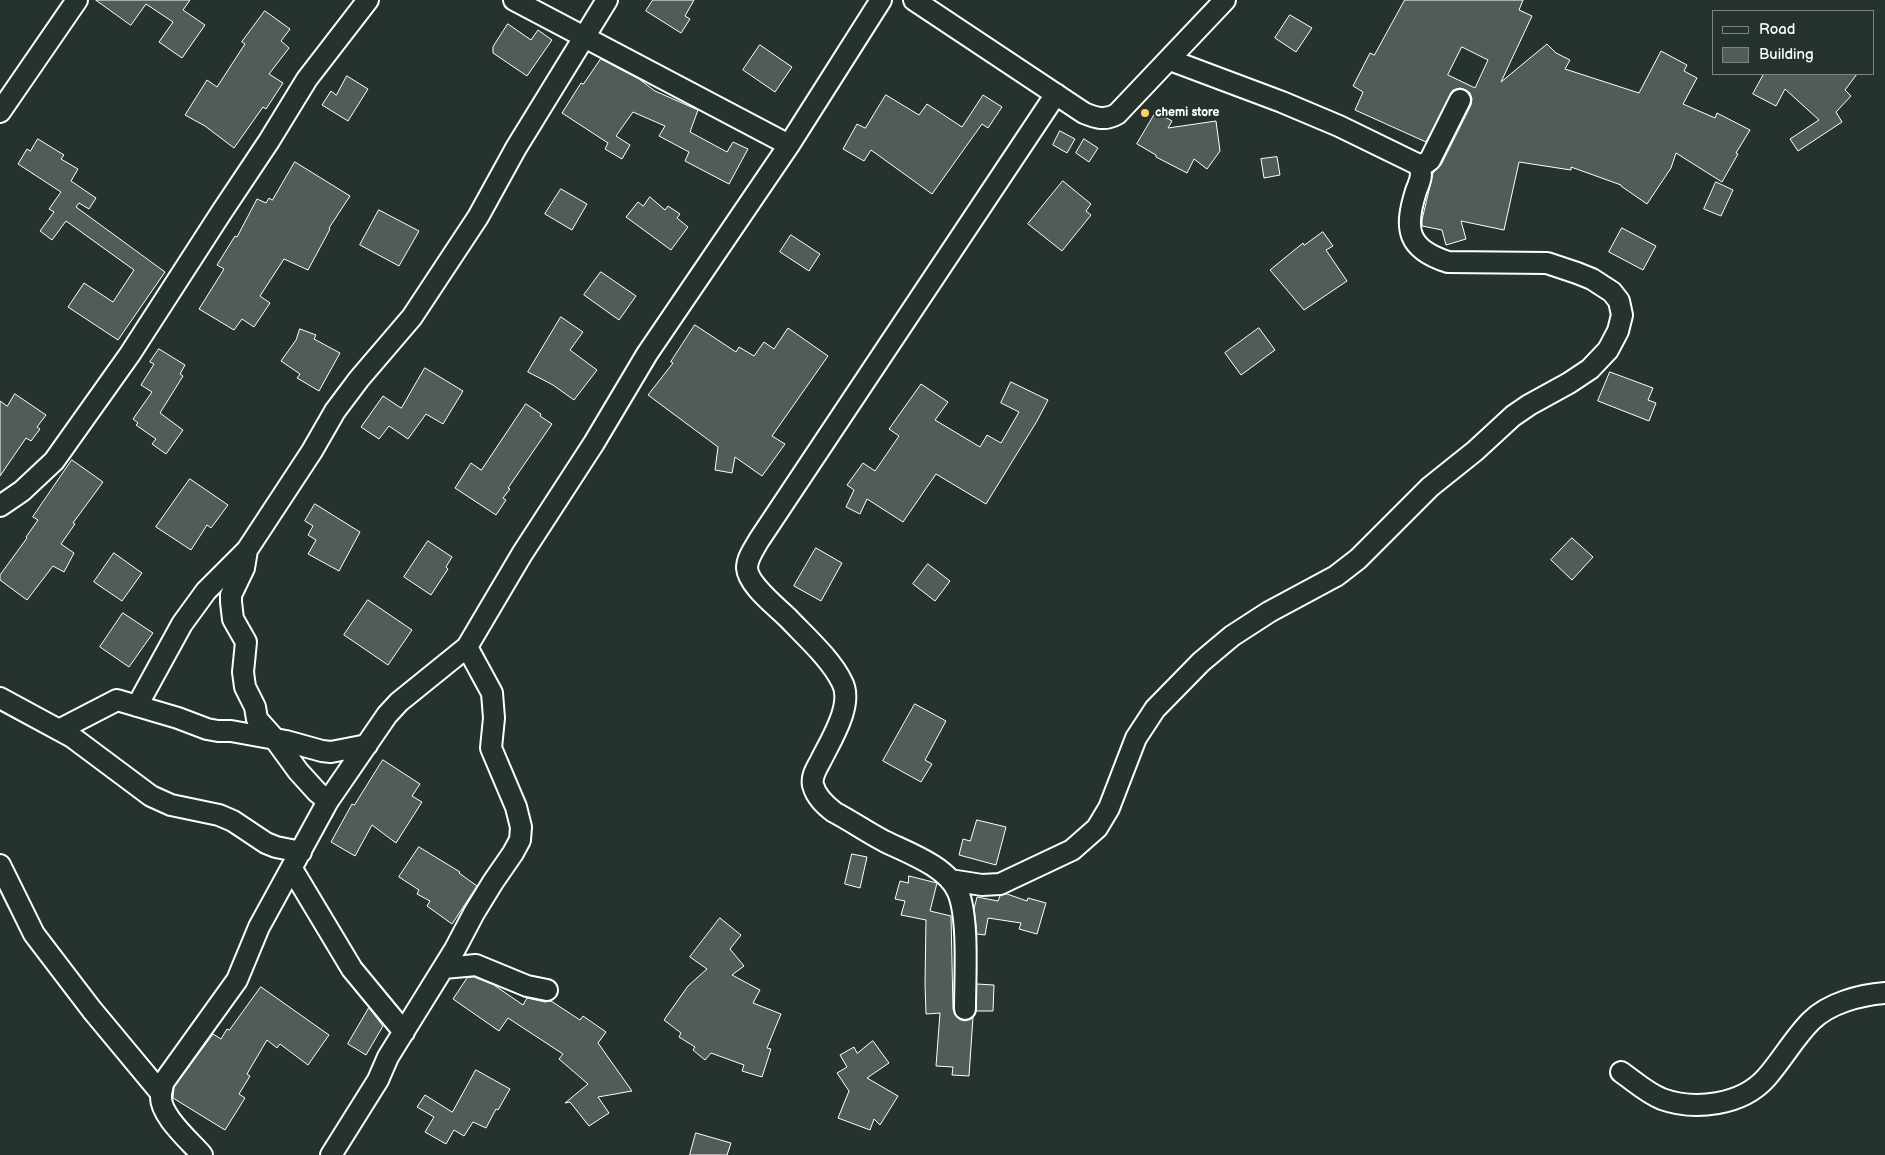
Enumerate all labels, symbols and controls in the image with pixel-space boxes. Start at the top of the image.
legend [1712,10,1875,75]
text: Road [1759,20,1795,39]
text: Building [1759,45,1814,64]
place label: chemi store [1155,106,1219,120]
marker: chemi store [1139,107,1151,119]

